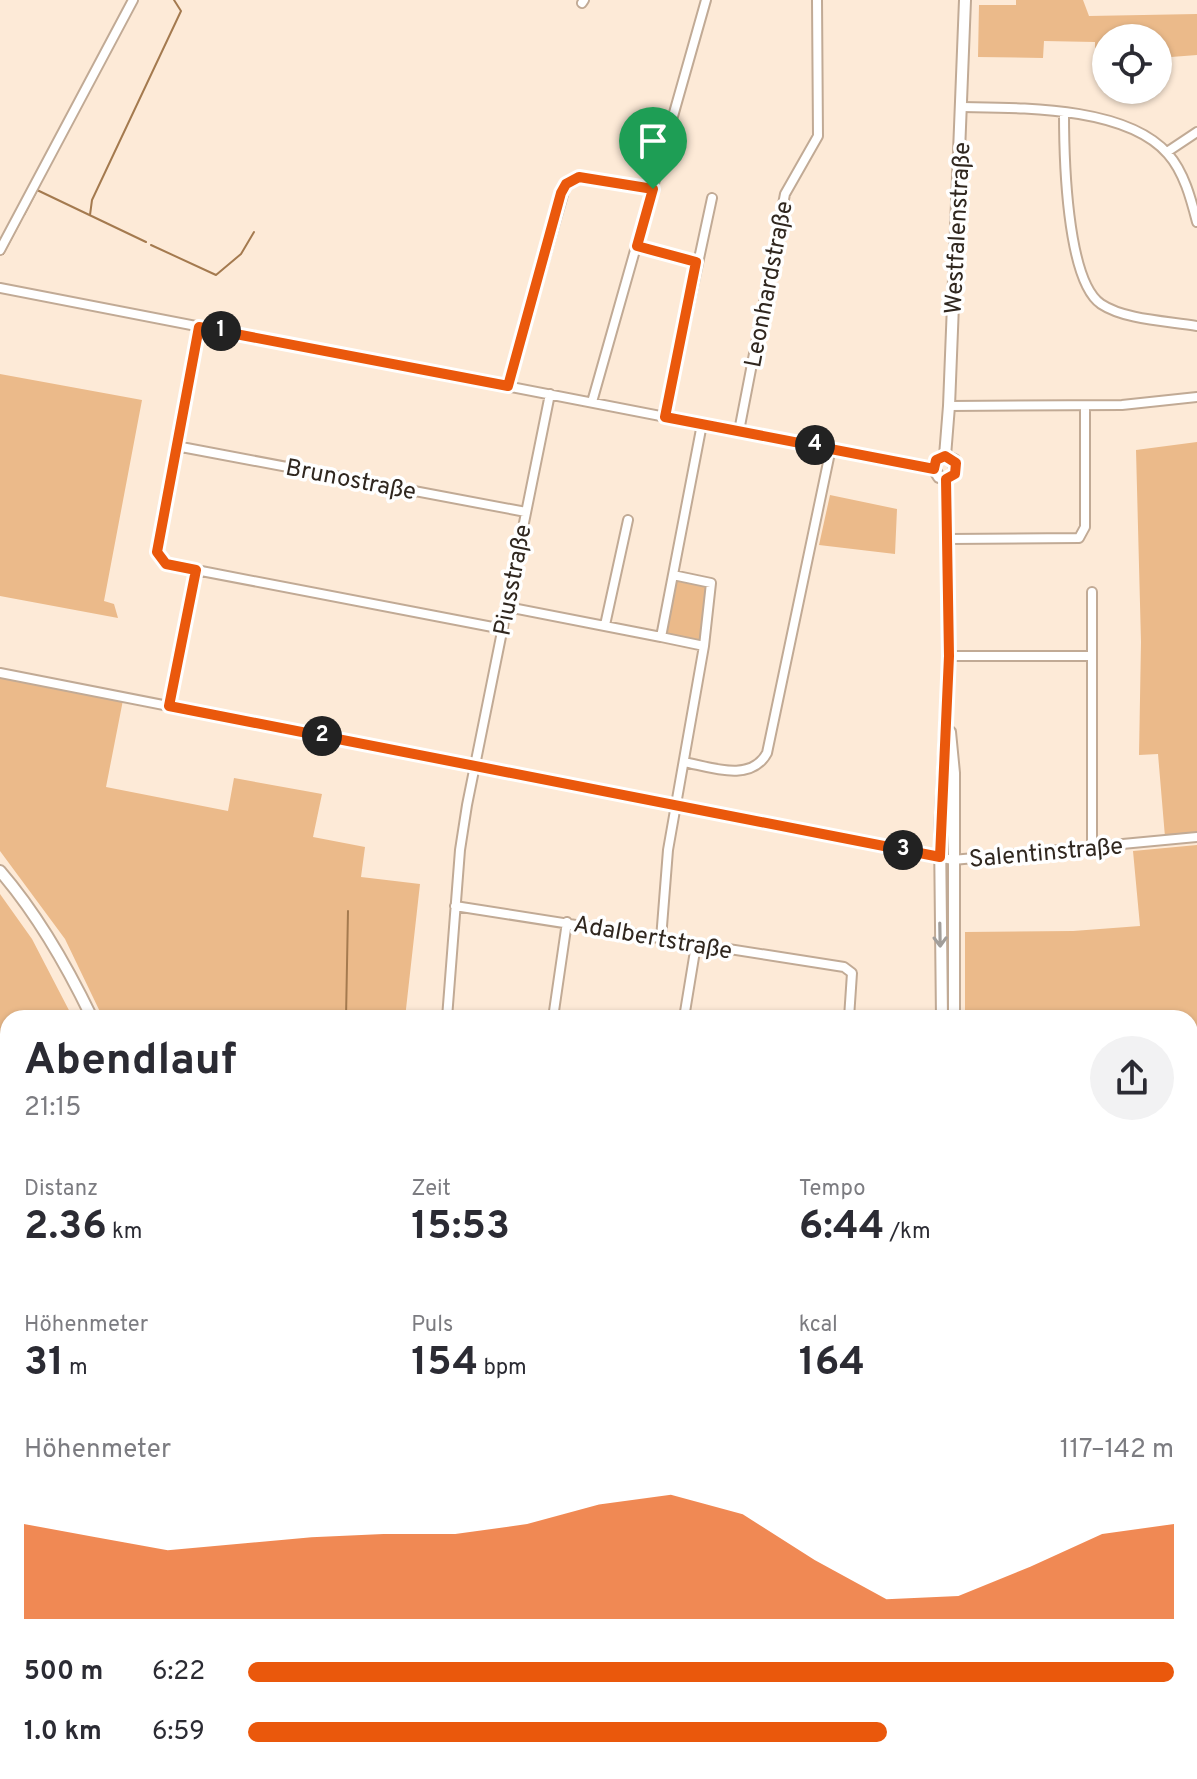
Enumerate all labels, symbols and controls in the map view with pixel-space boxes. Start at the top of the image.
map controls [1092,24,1172,104]
button: locate [1092,24,1172,104]
pin [619,107,687,189]
icon: arrive [631,119,675,163]
street label: Westfalenstraße [940,141,978,315]
street label: Leonhardstraße [739,199,801,370]
pin: 1 [201,311,241,351]
text: 1 [217,317,225,344]
pin: 4 [795,425,835,465]
text: 4 [808,431,822,458]
street label: Brunostraße [283,454,418,508]
street label: Piusstraße [488,522,539,639]
pin: 2 [302,716,342,756]
text: 2 [315,722,329,749]
pin: 3 [883,830,923,870]
street label: Salentinstraße [968,832,1124,876]
text: 3 [896,836,910,863]
street label: Adalbertstraße [571,910,734,968]
one-way arrow [933,921,948,948]
text: Abendlauf [24,1034,237,1090]
button: share [1090,1036,1174,1120]
text: 21:15 [24,1092,81,1125]
text: Distanz [24,1176,98,1203]
text: Zeit [411,1176,451,1203]
text: Tempo [799,1176,866,1203]
text: 2.36 [24,1203,107,1253]
text: 15:53 [411,1203,510,1253]
text: 6:44 [799,1203,884,1253]
text: km [107,1219,142,1246]
text: /km [884,1219,931,1246]
text: Höhenmeter [24,1312,148,1339]
text: Puls [411,1312,453,1339]
text: kcal [799,1312,838,1339]
text: 31 [24,1339,64,1389]
text: 154 [411,1339,478,1389]
text: 164 [799,1339,865,1389]
text: m [64,1355,88,1382]
text: bpm [478,1355,527,1382]
text: Höhenmeter [24,1434,171,1467]
text: 117–142 m [1060,1434,1174,1467]
text: 500 m [24,1656,103,1689]
text: 6:22 [152,1656,205,1689]
text: 1.0 km [24,1716,102,1749]
text: 6:59 [152,1716,205,1749]

